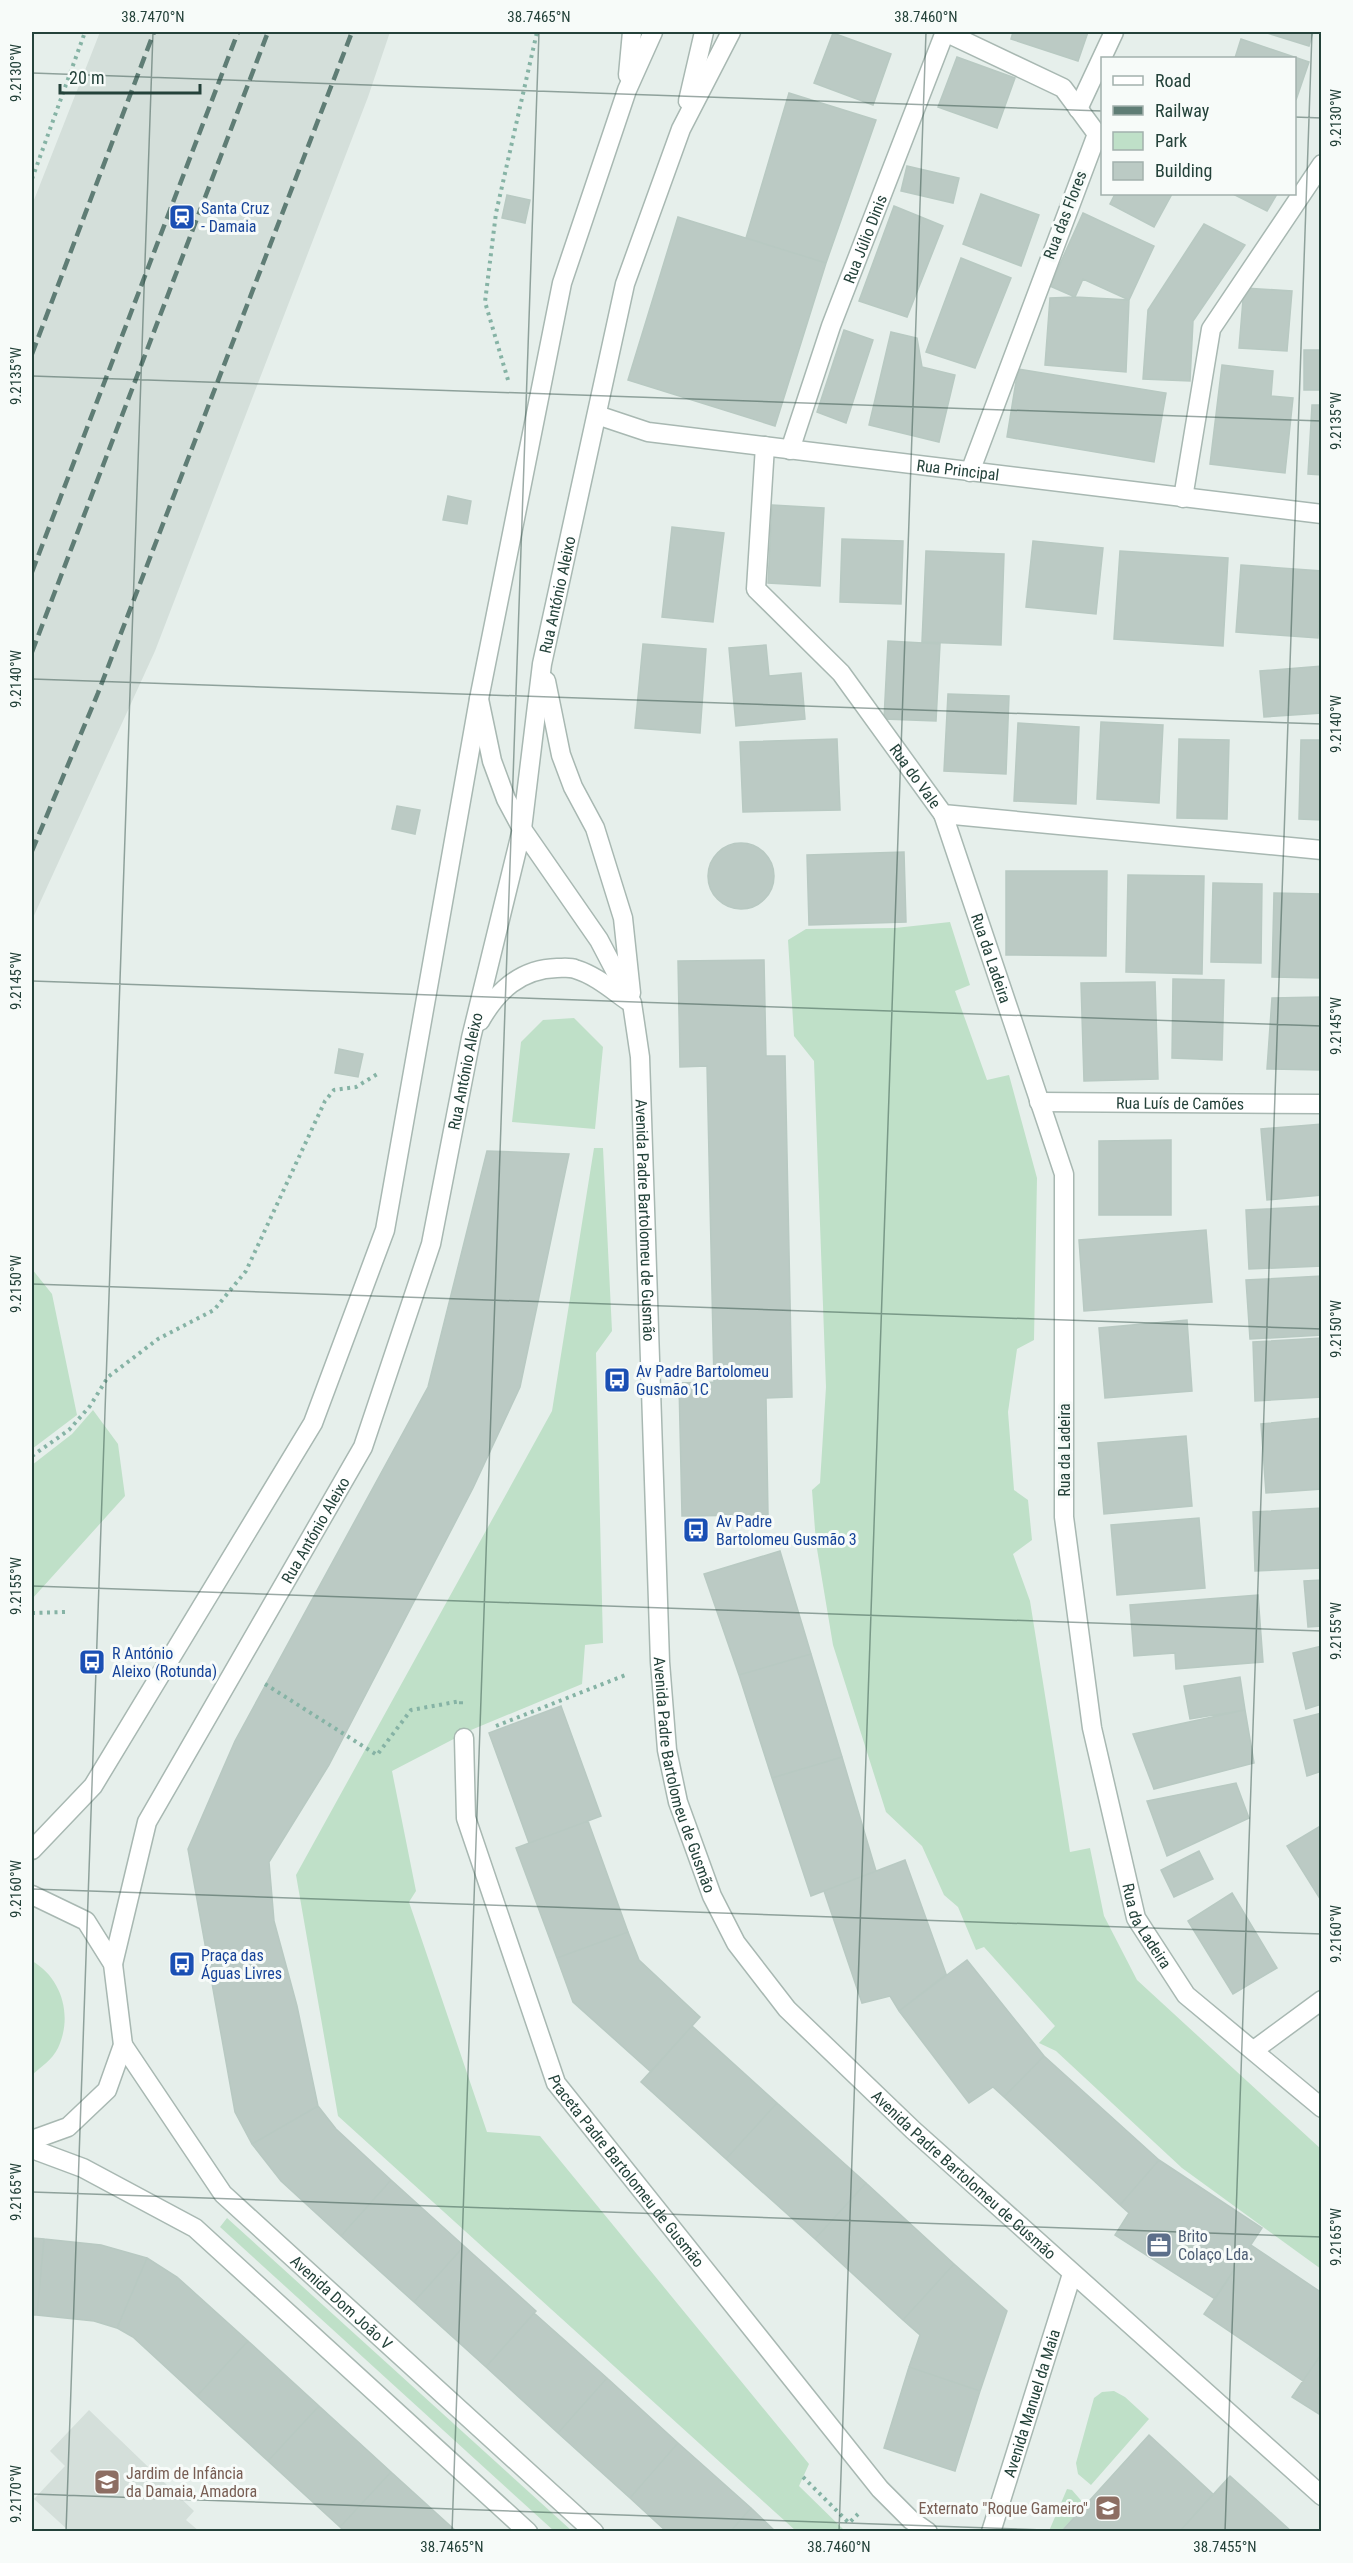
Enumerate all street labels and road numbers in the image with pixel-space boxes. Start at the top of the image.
street label: Rua das Flores [1039,168,1091,262]
street label: Rua Júlio Dinis [839,192,891,286]
street label: Rua Principal [916,455,1000,484]
street label: Rua António Aleixo [535,534,579,655]
street label: Rua do Vale [886,740,945,812]
street label: Rua da Ladeira [968,911,1015,1005]
street label: Rua António Aleixo [444,1011,486,1131]
street label: Rua Luís de Camões [1116,1093,1244,1113]
street label: Avenida Padre Bartolomeu de Gusmão [632,1099,659,1342]
street label: Rua da Ladeira [1055,1403,1074,1497]
street label: Rua António Aleixo [277,1474,353,1586]
street label: Avenida Padre Bartolomeu de Gusmão [650,1657,720,1895]
street label: Rua da Ladeira [1119,1881,1176,1972]
street label: Praceta Padre Bartolomeu de Gusmão [544,2072,708,2271]
street label: Avenida Padre Bartolomeu de Gusmão [868,2086,1060,2263]
street label: Avenida Dom João V [287,2251,396,2353]
street label: Avenida Manuel da Maia [999,2327,1064,2480]

